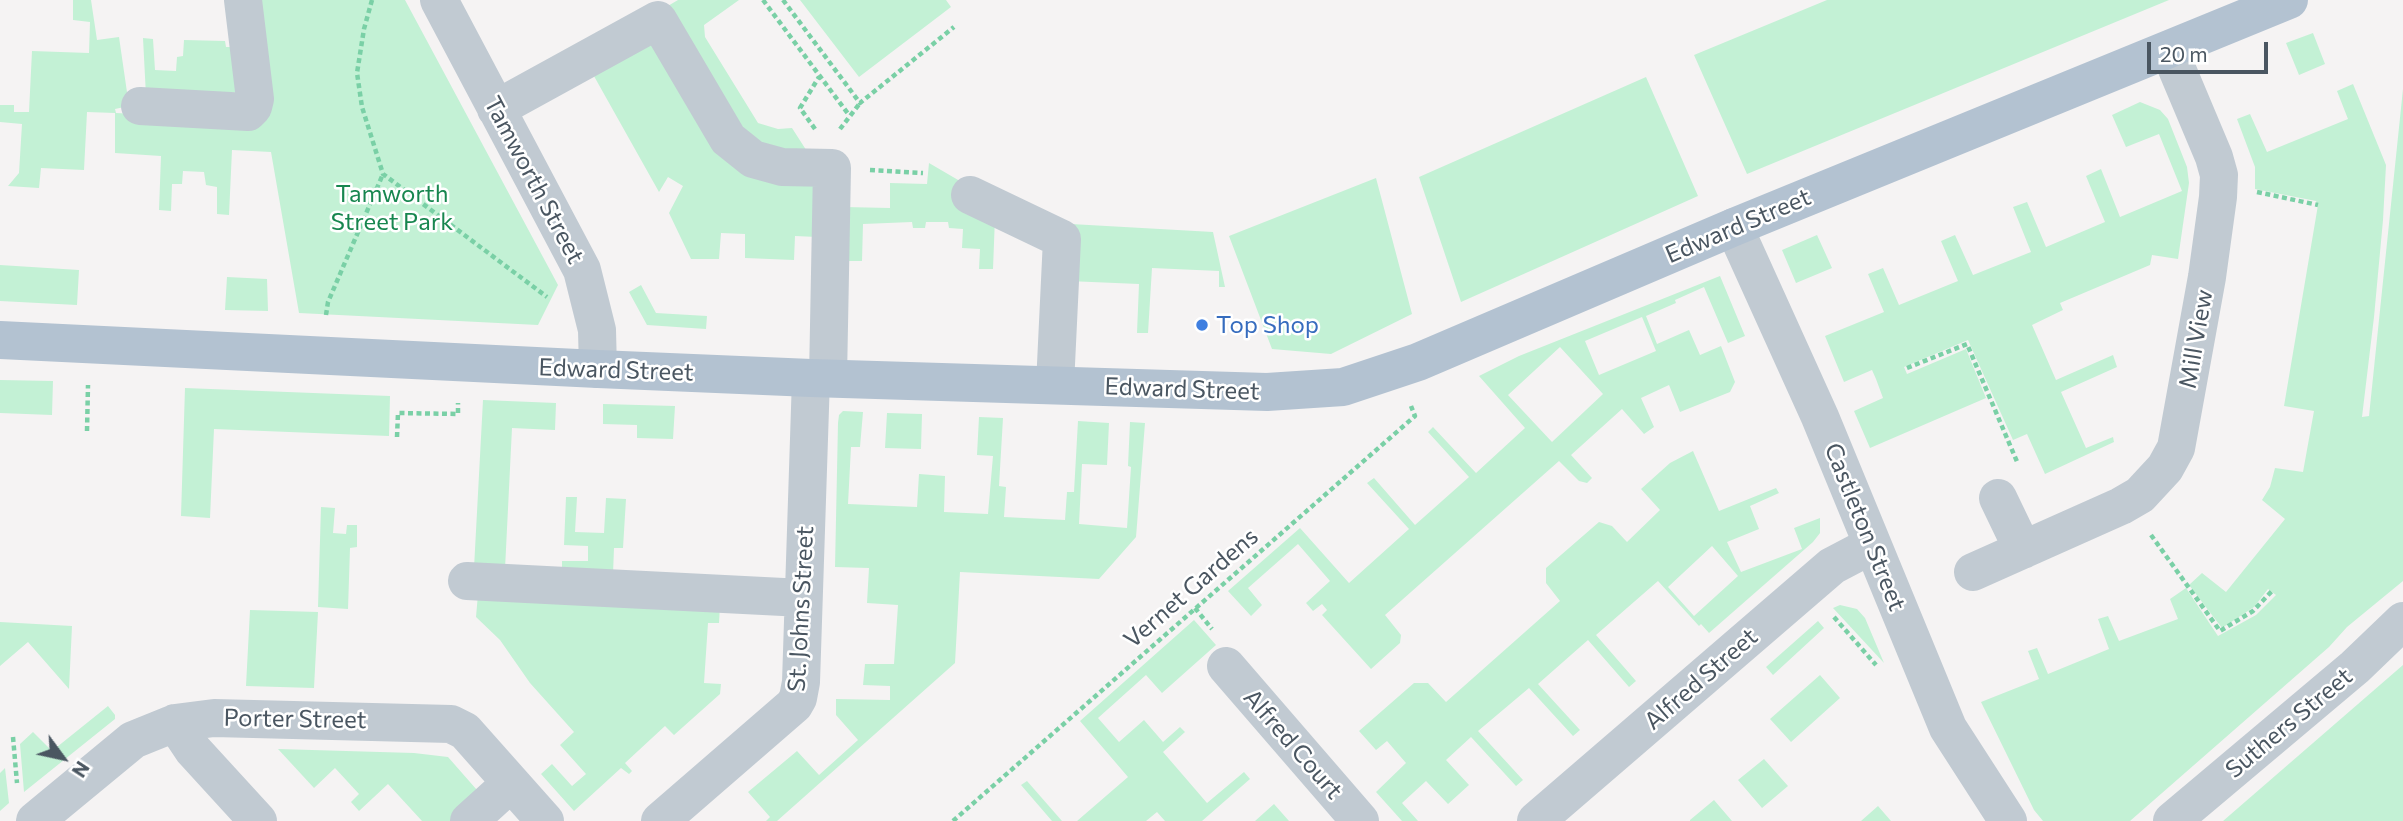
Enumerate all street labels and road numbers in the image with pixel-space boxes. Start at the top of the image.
street label: Tamworth Street [478,91,590,269]
street label: Edward Street [1661,182,1815,270]
street label: Mill View [2173,287,2219,391]
street label: Edward Street [538,353,694,387]
street label: Edward Street [1104,372,1260,406]
street label: Castleton Street [1818,439,1912,615]
street label: Vernet Gardens [1118,522,1264,654]
street label: St. Johns Street [782,525,820,693]
street label: Alfred Street [1639,622,1763,736]
street label: Suthers Street [2220,662,2358,784]
street label: Alfred Court [1238,683,1348,805]
street label: Porter Street [223,703,367,735]

